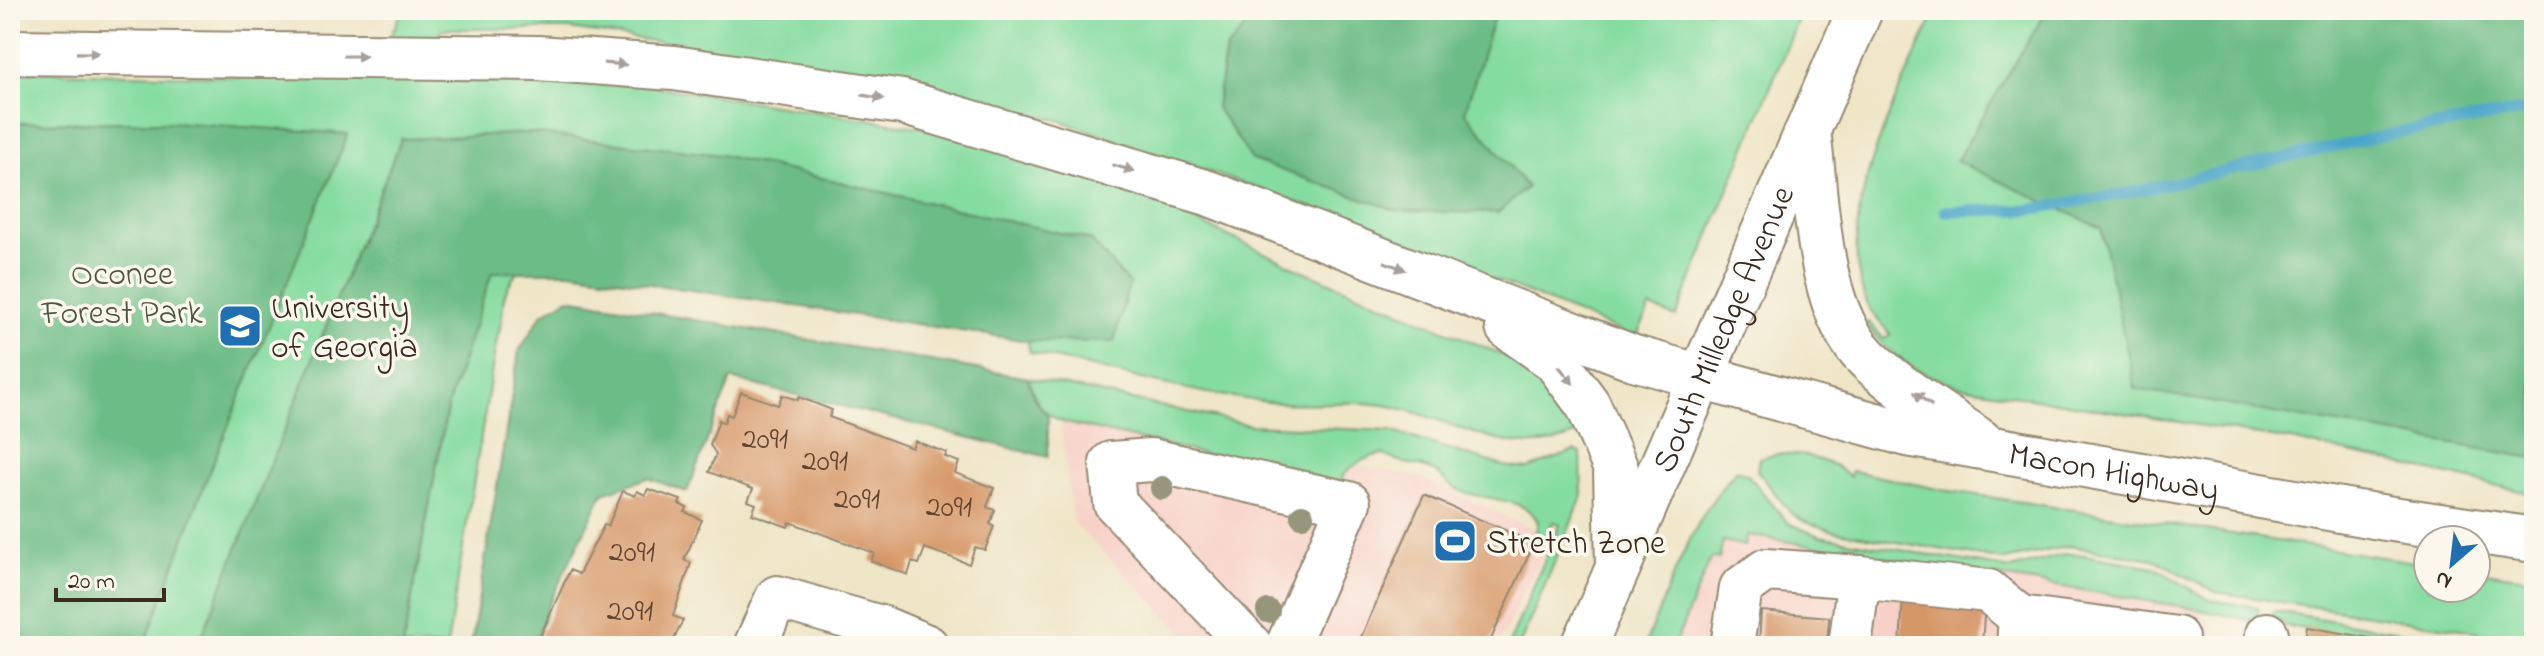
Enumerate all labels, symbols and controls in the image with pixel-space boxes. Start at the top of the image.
one-way arrow [76,47,101,59]
one-way arrow [343,50,368,62]
one-way arrow [603,57,628,70]
one-way arrow [861,92,886,104]
one-way arrow [1112,162,1136,175]
street label: South Milledge Avenue [1641,178,1810,482]
park label: Oconee Forest Park [40,251,203,340]
one-way arrow [1383,260,1407,273]
place label: University of Georgia [271,285,418,374]
school or university icon: University of Georgia [216,302,264,350]
one-way arrow [1557,364,1574,384]
one-way arrow [1912,392,1933,408]
house number: 2091 [742,419,788,463]
street label: Macon Highway [2004,431,2223,517]
house number: 2091 [802,441,848,485]
house number: 2091 [834,479,880,523]
house number: 2091 [926,487,972,531]
sports icon: Stretch Zone [1431,517,1479,565]
place label: Stretch Zone [1486,520,1666,570]
north arrow [2412,524,2492,604]
house number: 2091 [609,532,655,576]
scale bar [56,552,164,602]
text: N [2430,561,2458,597]
text: 20 m [68,565,115,600]
house number: 2091 [607,591,653,635]

